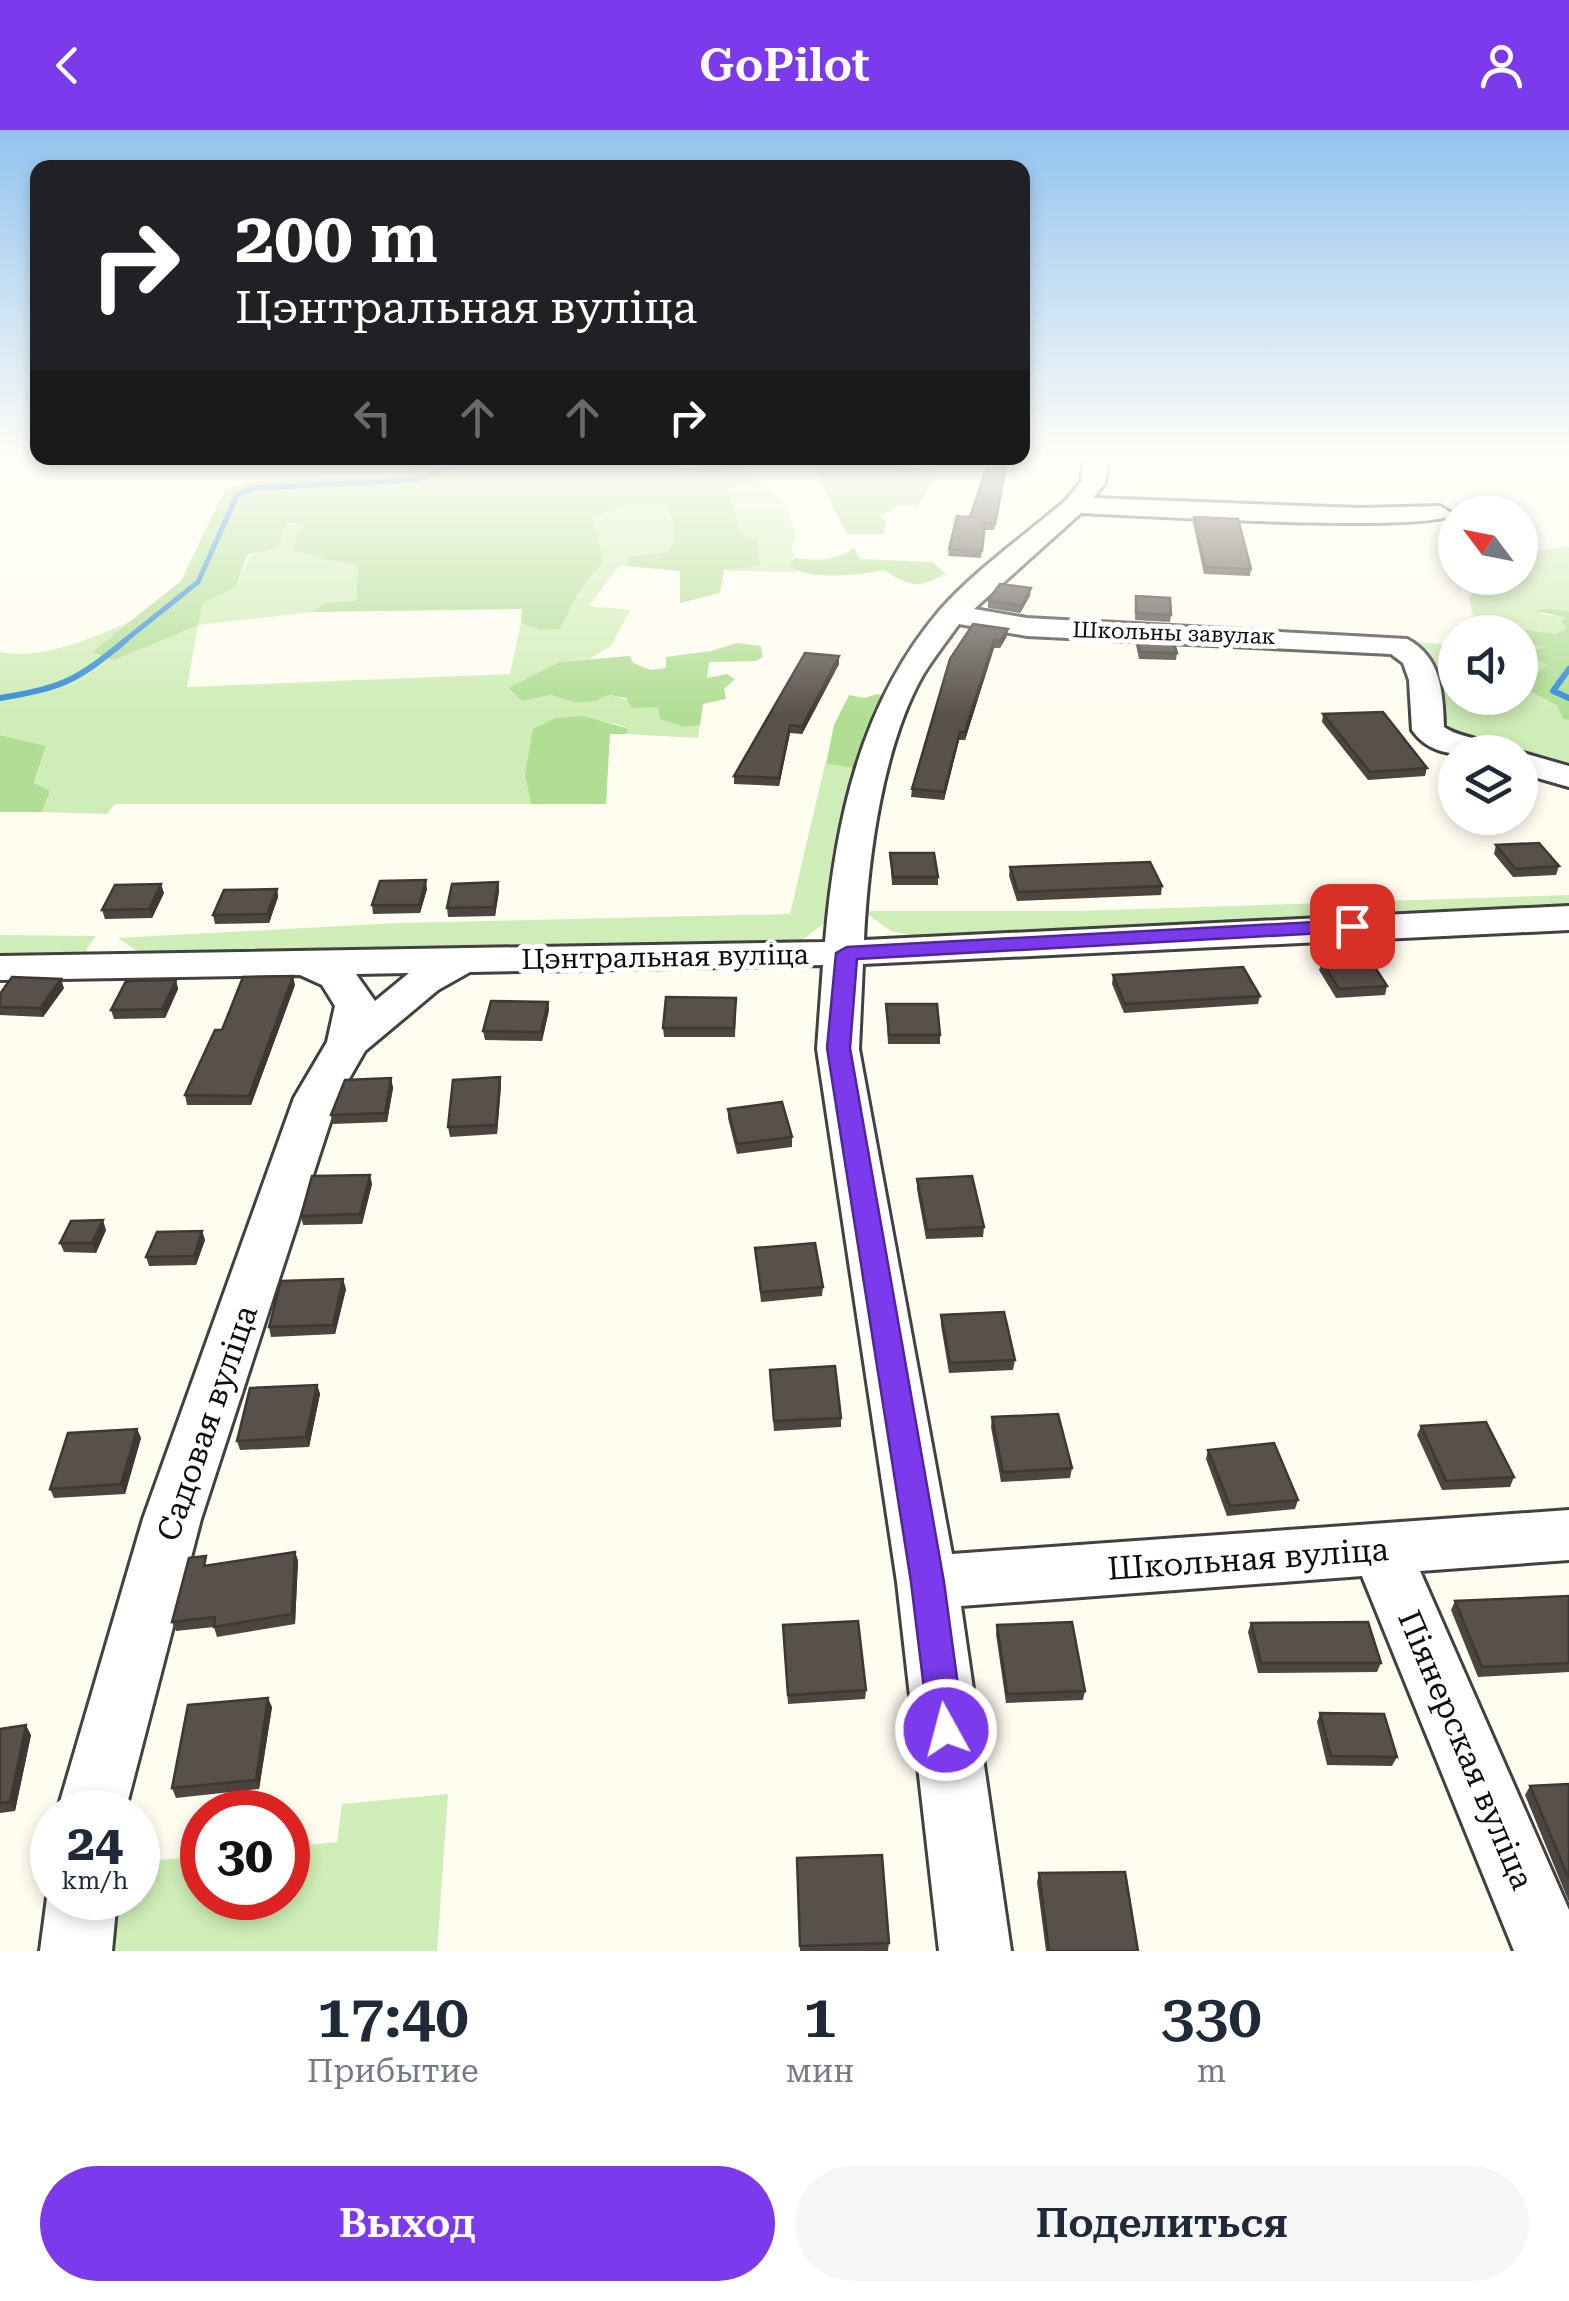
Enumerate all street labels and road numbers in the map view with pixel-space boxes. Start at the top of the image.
street label: Школьны завулак [1072,617,1276,649]
street label: Цэнтральная вуліца [521,938,809,976]
street label: Садовая вуліца [149,1300,265,1546]
street label: Школьная вуліца [1106,1530,1390,1588]
street label: Піянерская вуліца [1390,1605,1542,1895]

